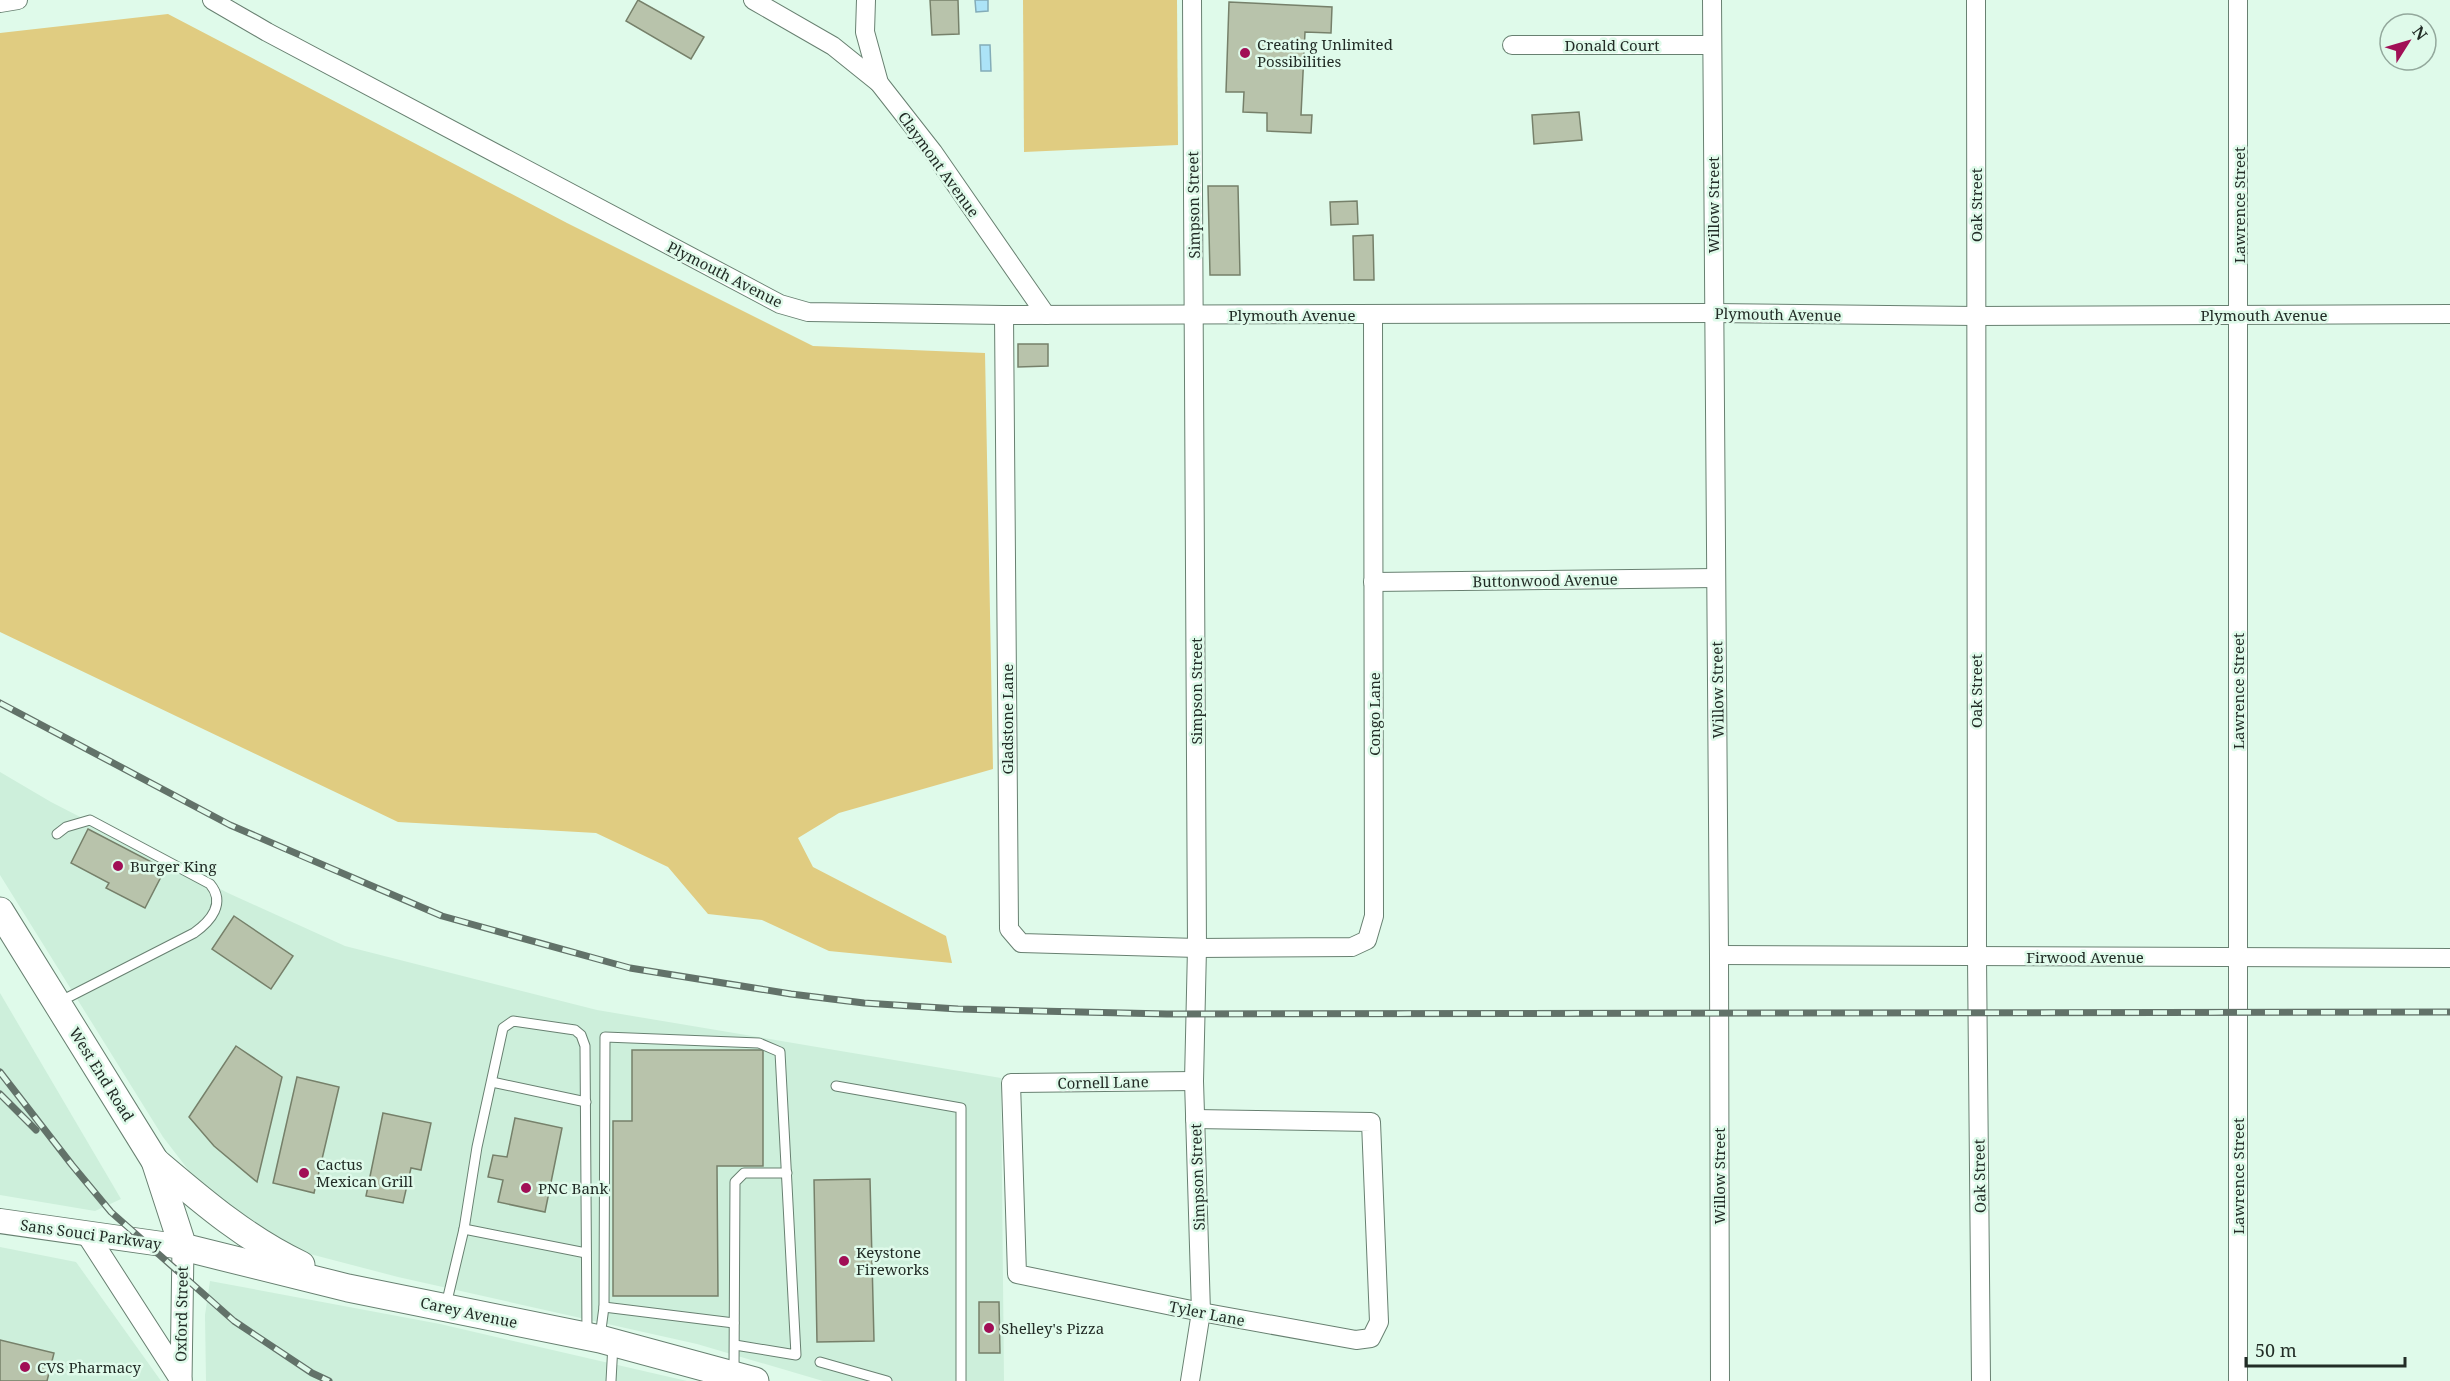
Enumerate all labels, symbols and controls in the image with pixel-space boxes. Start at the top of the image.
north arrow [2378,12,2438,72]
text: N [2407,21,2433,45]
place label: Creating Unlimited Possibilities [1257,34,1393,71]
street label: Donald Court [1564,35,1660,55]
marker: Creating Unlimited Possibilities [1238,46,1252,60]
street label: Claymont Avenue [894,107,984,221]
street label: Lawrence Street [2229,147,2249,263]
street label: Simpson Street [1182,151,1204,259]
street label: Willow Street [1703,156,1723,254]
street label: Oak Street [1966,168,1986,242]
street label: Plymouth Avenue [664,236,786,312]
street label: Plymouth Avenue [1714,303,1842,325]
street label: Plymouth Avenue [1229,305,1355,325]
street label: Plymouth Avenue [2201,305,2327,325]
street label: Buttonwood Avenue [1472,569,1618,591]
street label: Lawrence Street [2228,633,2248,749]
street label: Simpson Street [1186,637,1206,745]
street label: Willow Street [1706,641,1728,739]
street label: Oak Street [1966,654,1986,728]
street label: Gladstone Lane [997,664,1017,774]
street label: Congo Lane [1364,672,1384,756]
place label: Burger King [130,856,217,876]
marker: Burger King [111,859,125,873]
street label: Firwood Avenue [2026,947,2144,967]
street label: West End Road [65,1023,139,1125]
street label: Cornell Lane [1057,1071,1149,1093]
street label: Lawrence Street [2228,1118,2248,1234]
street label: Simpson Street [1185,1123,1209,1231]
street label: Willow Street [1709,1127,1729,1225]
street label: Oak Street [1968,1139,1990,1213]
place label: Cactus Mexican Grill [316,1154,413,1191]
marker: Cactus Mexican Grill [297,1166,311,1180]
place label: PNC Bank [538,1178,609,1198]
marker: PNC Bank [519,1181,533,1195]
street label: Sans Souci Parkway [19,1214,163,1254]
place label: Keystone Fireworks [856,1242,929,1279]
marker: Keystone Fireworks [837,1254,851,1268]
street label: Oxford Street [170,1266,192,1362]
street label: Carey Avenue [419,1292,519,1332]
street label: Tyler Lane [1167,1296,1247,1330]
place label: Shelley's Pizza [1001,1318,1104,1338]
marker: Shelley's Pizza [982,1321,996,1335]
scale bar [2246,1330,2405,1368]
text: 50 m [2255,1338,2297,1362]
place label: CVS Pharmacy [37,1357,141,1377]
marker: CVS Pharmacy [18,1360,32,1374]

